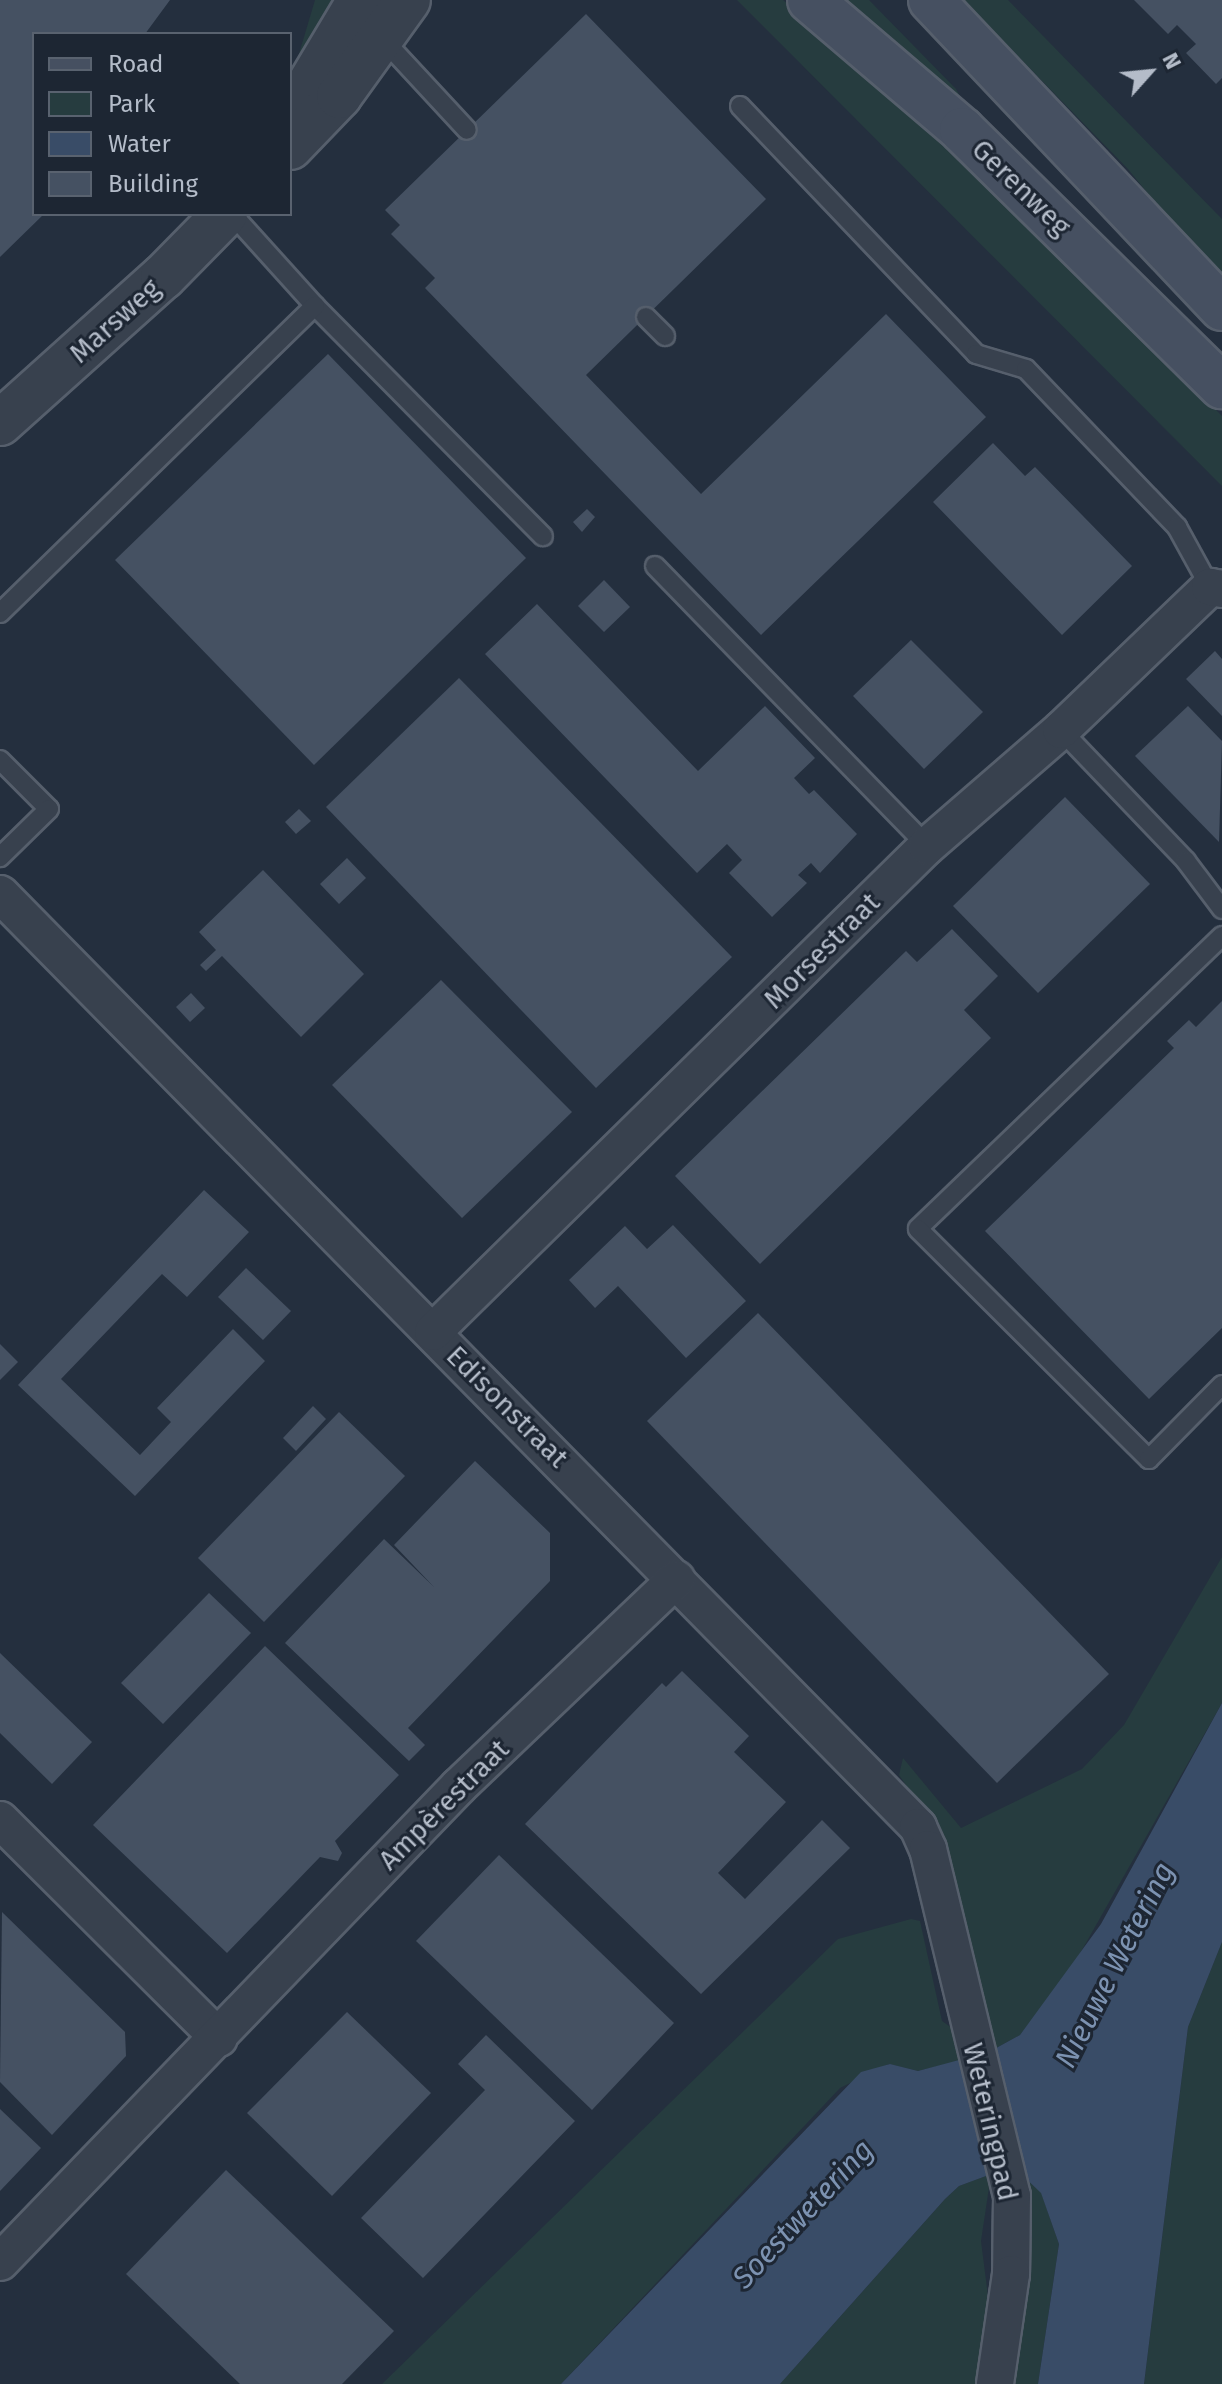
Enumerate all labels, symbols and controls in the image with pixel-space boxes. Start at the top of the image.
legend [32,32,292,216]
north arrow [1110,32,1190,112]
text: N [1156,48,1187,74]
text: Road [108,50,163,78]
text: Park [108,90,155,118]
text: Water [108,130,171,158]
street label: Gerenweg [965,133,1077,243]
text: Building [108,170,198,198]
street label: Marsweg [63,272,167,370]
street label: Morsestraat [757,886,887,1016]
street label: Edisonstraat [439,1339,575,1475]
street label: Ampèrestraat [372,1733,516,1877]
water label: Nieuwe Wetering [1048,1856,1182,2074]
street label: Weteringpad [956,2040,1024,2204]
water label: Soestwetering [725,2132,881,2296]

